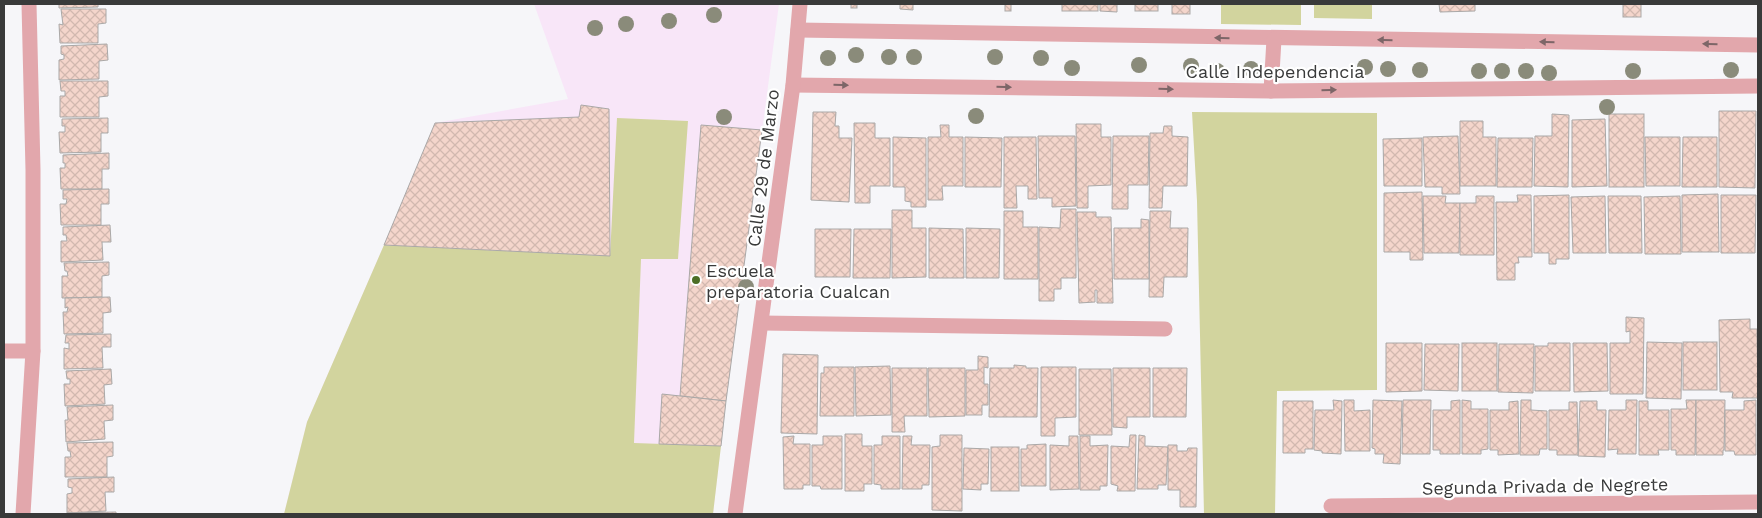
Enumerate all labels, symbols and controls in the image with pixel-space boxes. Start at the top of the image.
one-way arrow [1214,33,1230,41]
one-way arrow [1376,36,1392,44]
one-way arrow [1539,38,1555,46]
one-way arrow [1701,40,1717,48]
street label: Calle Independencia [1186,61,1364,82]
one-way arrow [834,82,850,90]
one-way arrow [996,84,1012,92]
one-way arrow [1159,86,1175,94]
one-way arrow [1321,86,1337,94]
street label: Calle 29 de Marzo [743,88,783,248]
place label: Escuela preparatoria Cualcan [706,260,890,302]
marker: Escuela preparatoria Cualcan [690,274,702,286]
street label: Segunda Privada de Negrete [1422,473,1668,499]

